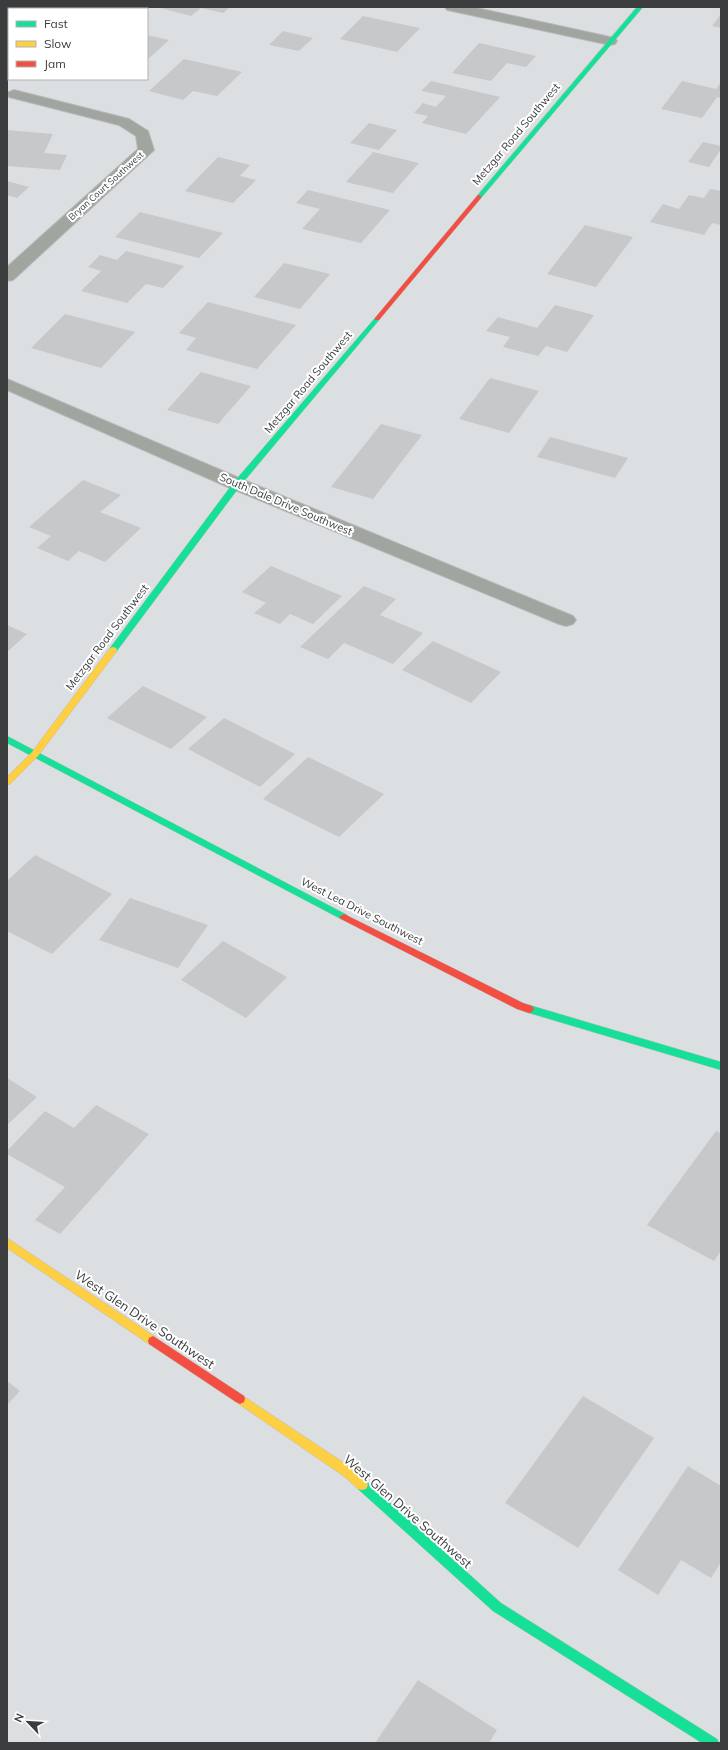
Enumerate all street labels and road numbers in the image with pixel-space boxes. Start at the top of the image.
street label: Metzgar Road Southwest [469,80,563,188]
street label: Bryan Court Southwest [66,149,146,223]
street label: Metzgar Road Southwest [261,328,355,436]
street label: South Dale Drive Southwest [218,470,355,538]
street label: Metzgar Road Southwest [63,581,152,693]
street label: West Lea Drive Southwest [299,874,425,948]
street label: West Glen Drive Southwest [72,1266,218,1372]
street label: West Glen Drive Southwest [341,1451,476,1571]

